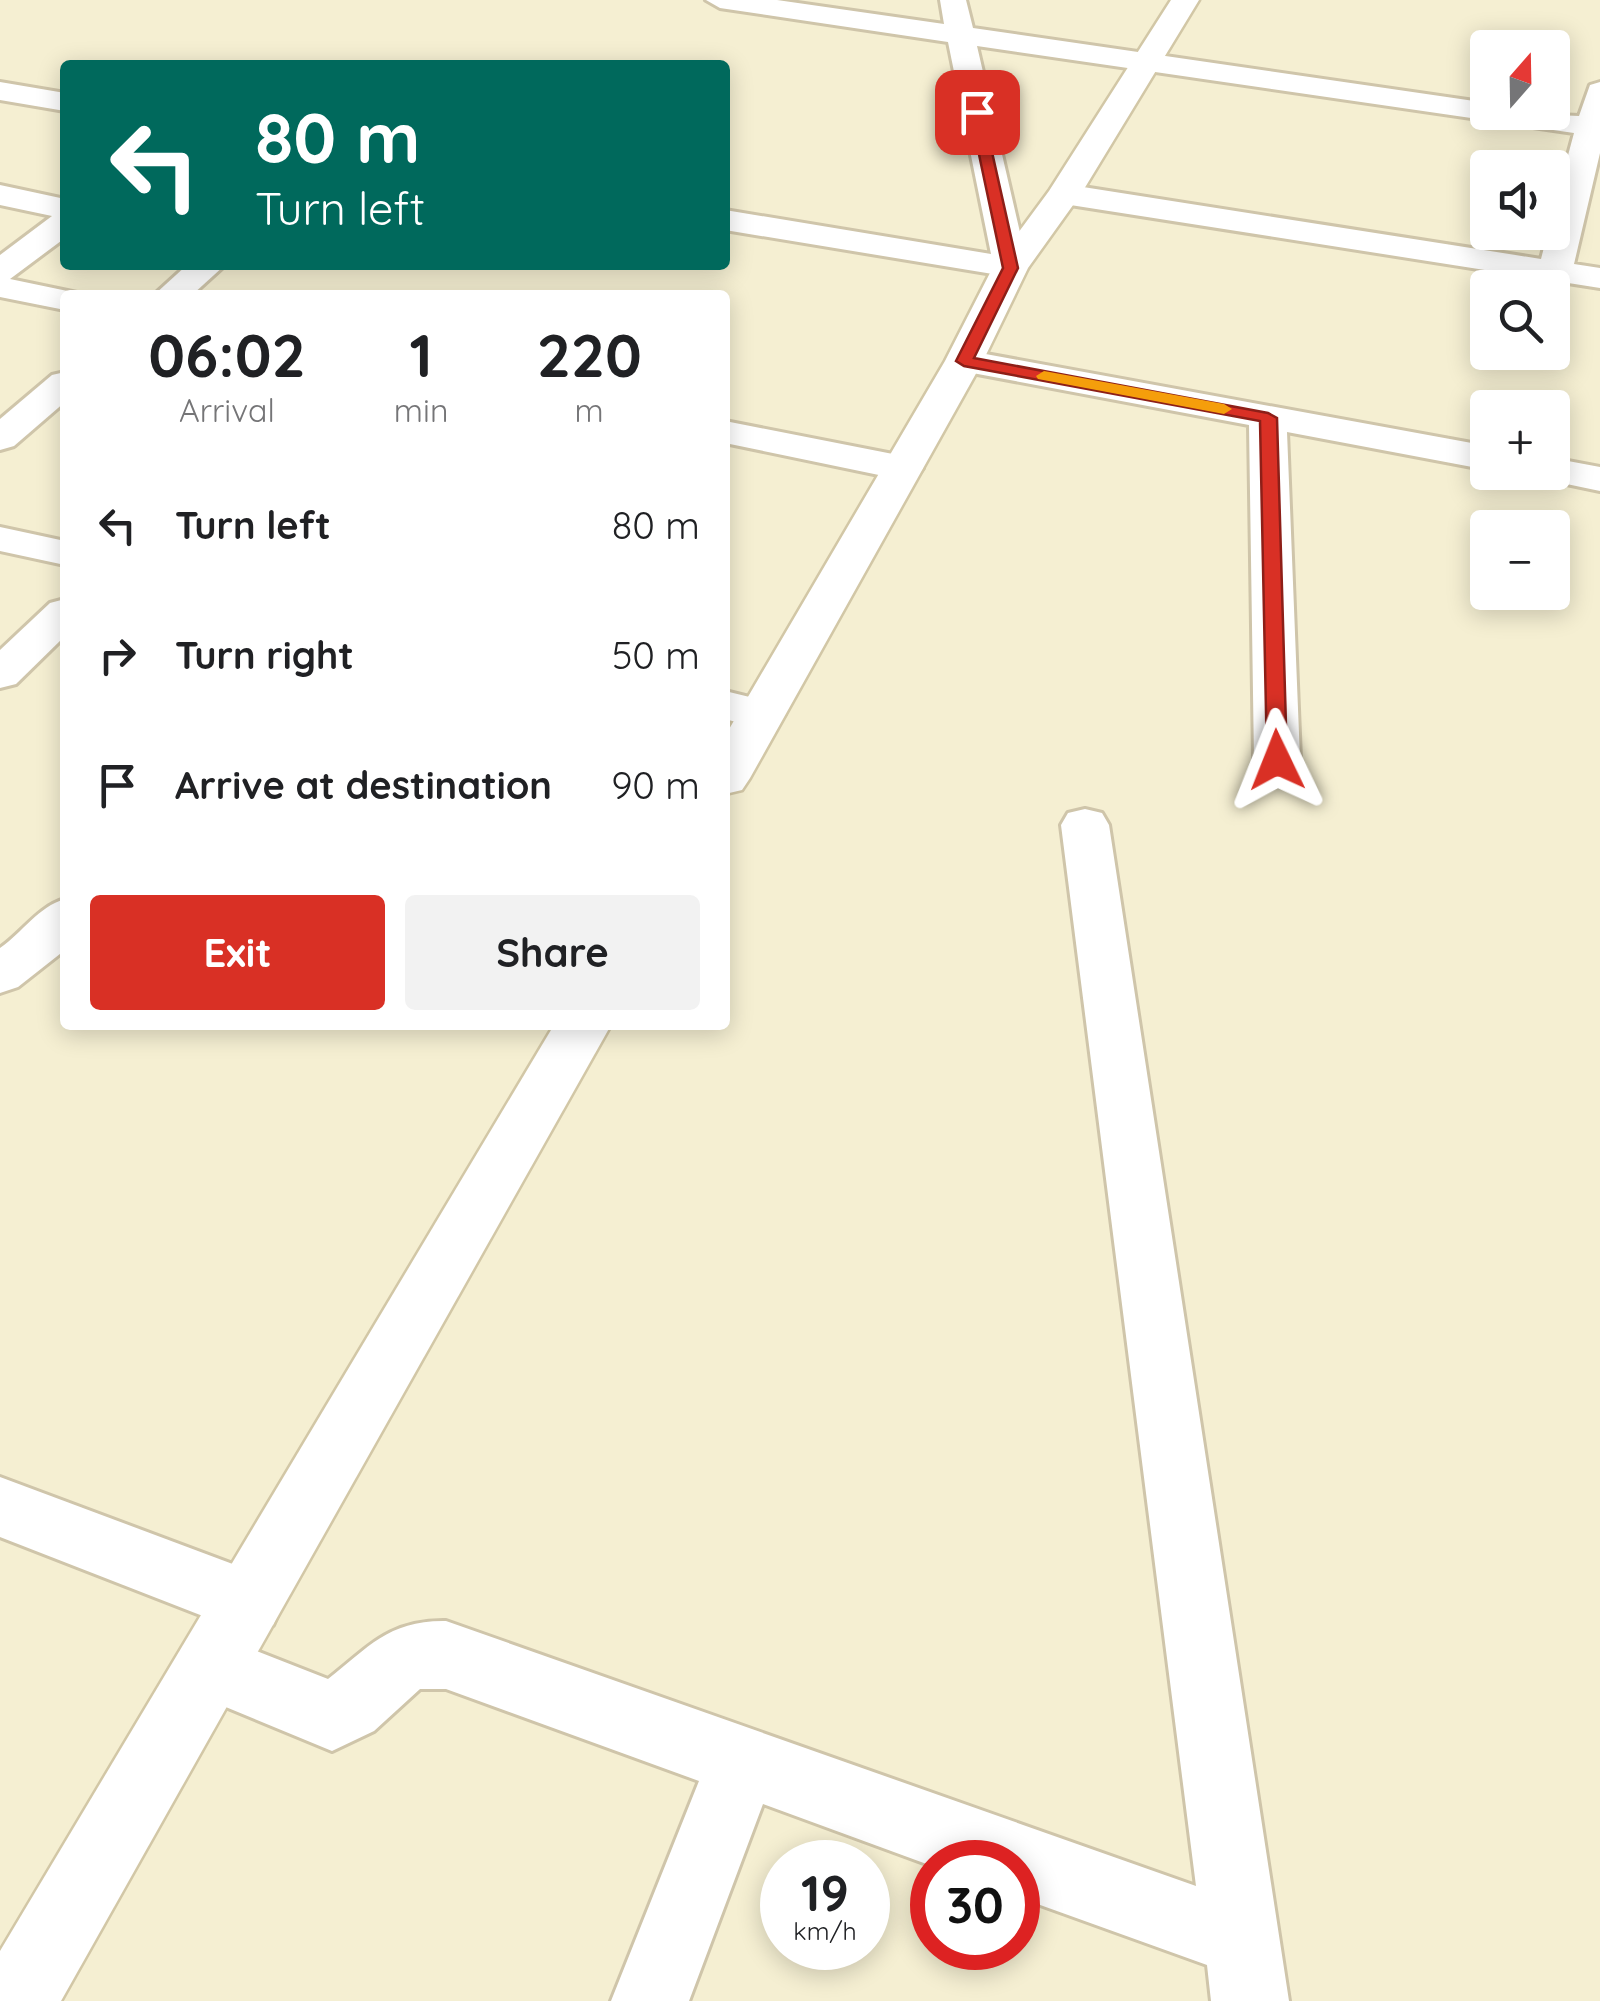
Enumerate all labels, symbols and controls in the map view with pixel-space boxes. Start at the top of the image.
north arrow [1470,30,1570,130]
map controls [1470,30,1570,610]
pin [935,70,1020,155]
icon: arrive [950,85,1005,140]
text: 80 m [255,93,420,181]
icon: left [90,100,220,230]
button: sound [1470,150,1570,250]
text: Turn left [255,180,425,236]
button: search [1470,270,1570,370]
text: 06:02 [148,317,306,392]
text: 1 [409,317,433,392]
text: 220 [537,317,642,392]
text: Arrival [179,390,275,430]
text: min [394,390,448,430]
text: m [575,390,604,430]
button: + [1470,390,1570,490]
icon: left [90,498,145,553]
text: Turn left [175,501,331,549]
text: 80 m [612,501,700,549]
button: − [1470,510,1570,610]
icon: right [90,628,145,683]
text: Turn right [175,631,354,679]
text: 50 m [612,631,700,679]
position arrow [1225,708,1329,812]
icon: arrive [90,758,145,813]
text: Arrive at destination [175,761,552,809]
text: 90 m [611,761,700,809]
button: Exit [90,895,385,1010]
button: Share [405,895,700,1010]
speed limit sign: 30 [910,1840,1040,1970]
text: 19 [801,1861,849,1924]
text: km/h [793,1915,857,1946]

